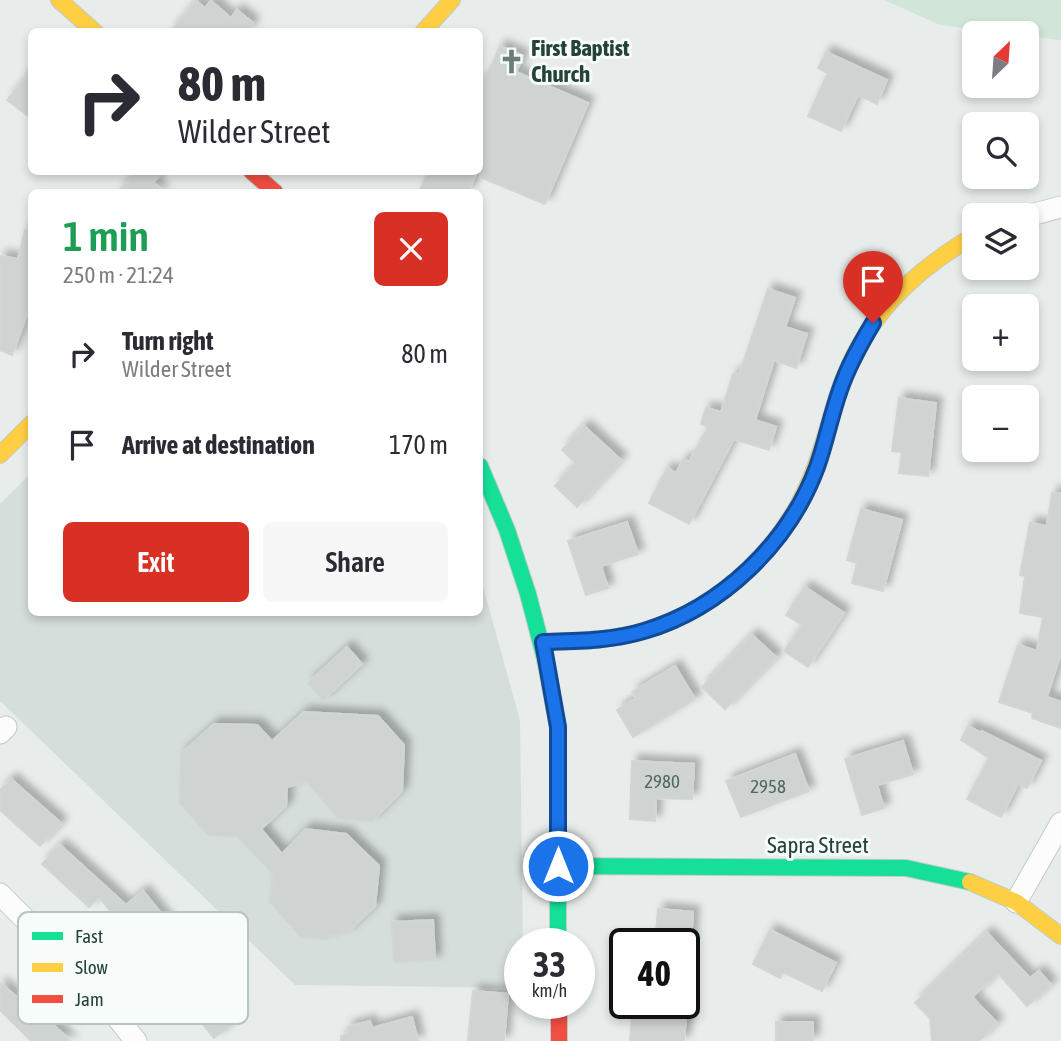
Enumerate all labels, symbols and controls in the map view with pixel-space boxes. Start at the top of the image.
north arrow [962,21,1040,98]
map controls [962,21,1039,462]
place label: First Baptist Church [531,35,630,87]
church icon: First Baptist Church [497,47,525,75]
text: 80 m [178,55,266,111]
icon: right [63,56,154,147]
button: search [962,112,1039,189]
text: Wilder Street [178,113,330,150]
button: layers [962,203,1039,280]
text: 1 min [63,212,149,260]
button: close [374,212,448,286]
pin [843,251,903,323]
text: 250 m · 21:24 [63,262,174,288]
icon: arrive [854,262,892,300]
button: + [962,294,1039,371]
text: Turn right [122,326,213,356]
icon: right [63,335,101,373]
text: 80 m [401,339,448,369]
text: Wilder Street [122,356,232,382]
button: − [962,385,1039,462]
icon: arrive [63,426,101,464]
text: Arrive at destination [122,430,315,460]
text: 170 m [389,430,448,460]
button: Exit [63,522,249,602]
button: Share [263,522,448,602]
house number: 2980 [644,770,680,792]
house number: 2958 [750,775,786,797]
position arrow [521,829,595,903]
street label: Sapra Street [767,832,869,858]
legend [18,912,248,1024]
text: Fast [75,925,103,947]
speed limit sign: 40 [609,928,700,1019]
text: 33 [533,944,566,984]
text: Slow [75,956,109,978]
text: km/h [532,980,567,1001]
text: Jam [75,988,104,1010]

